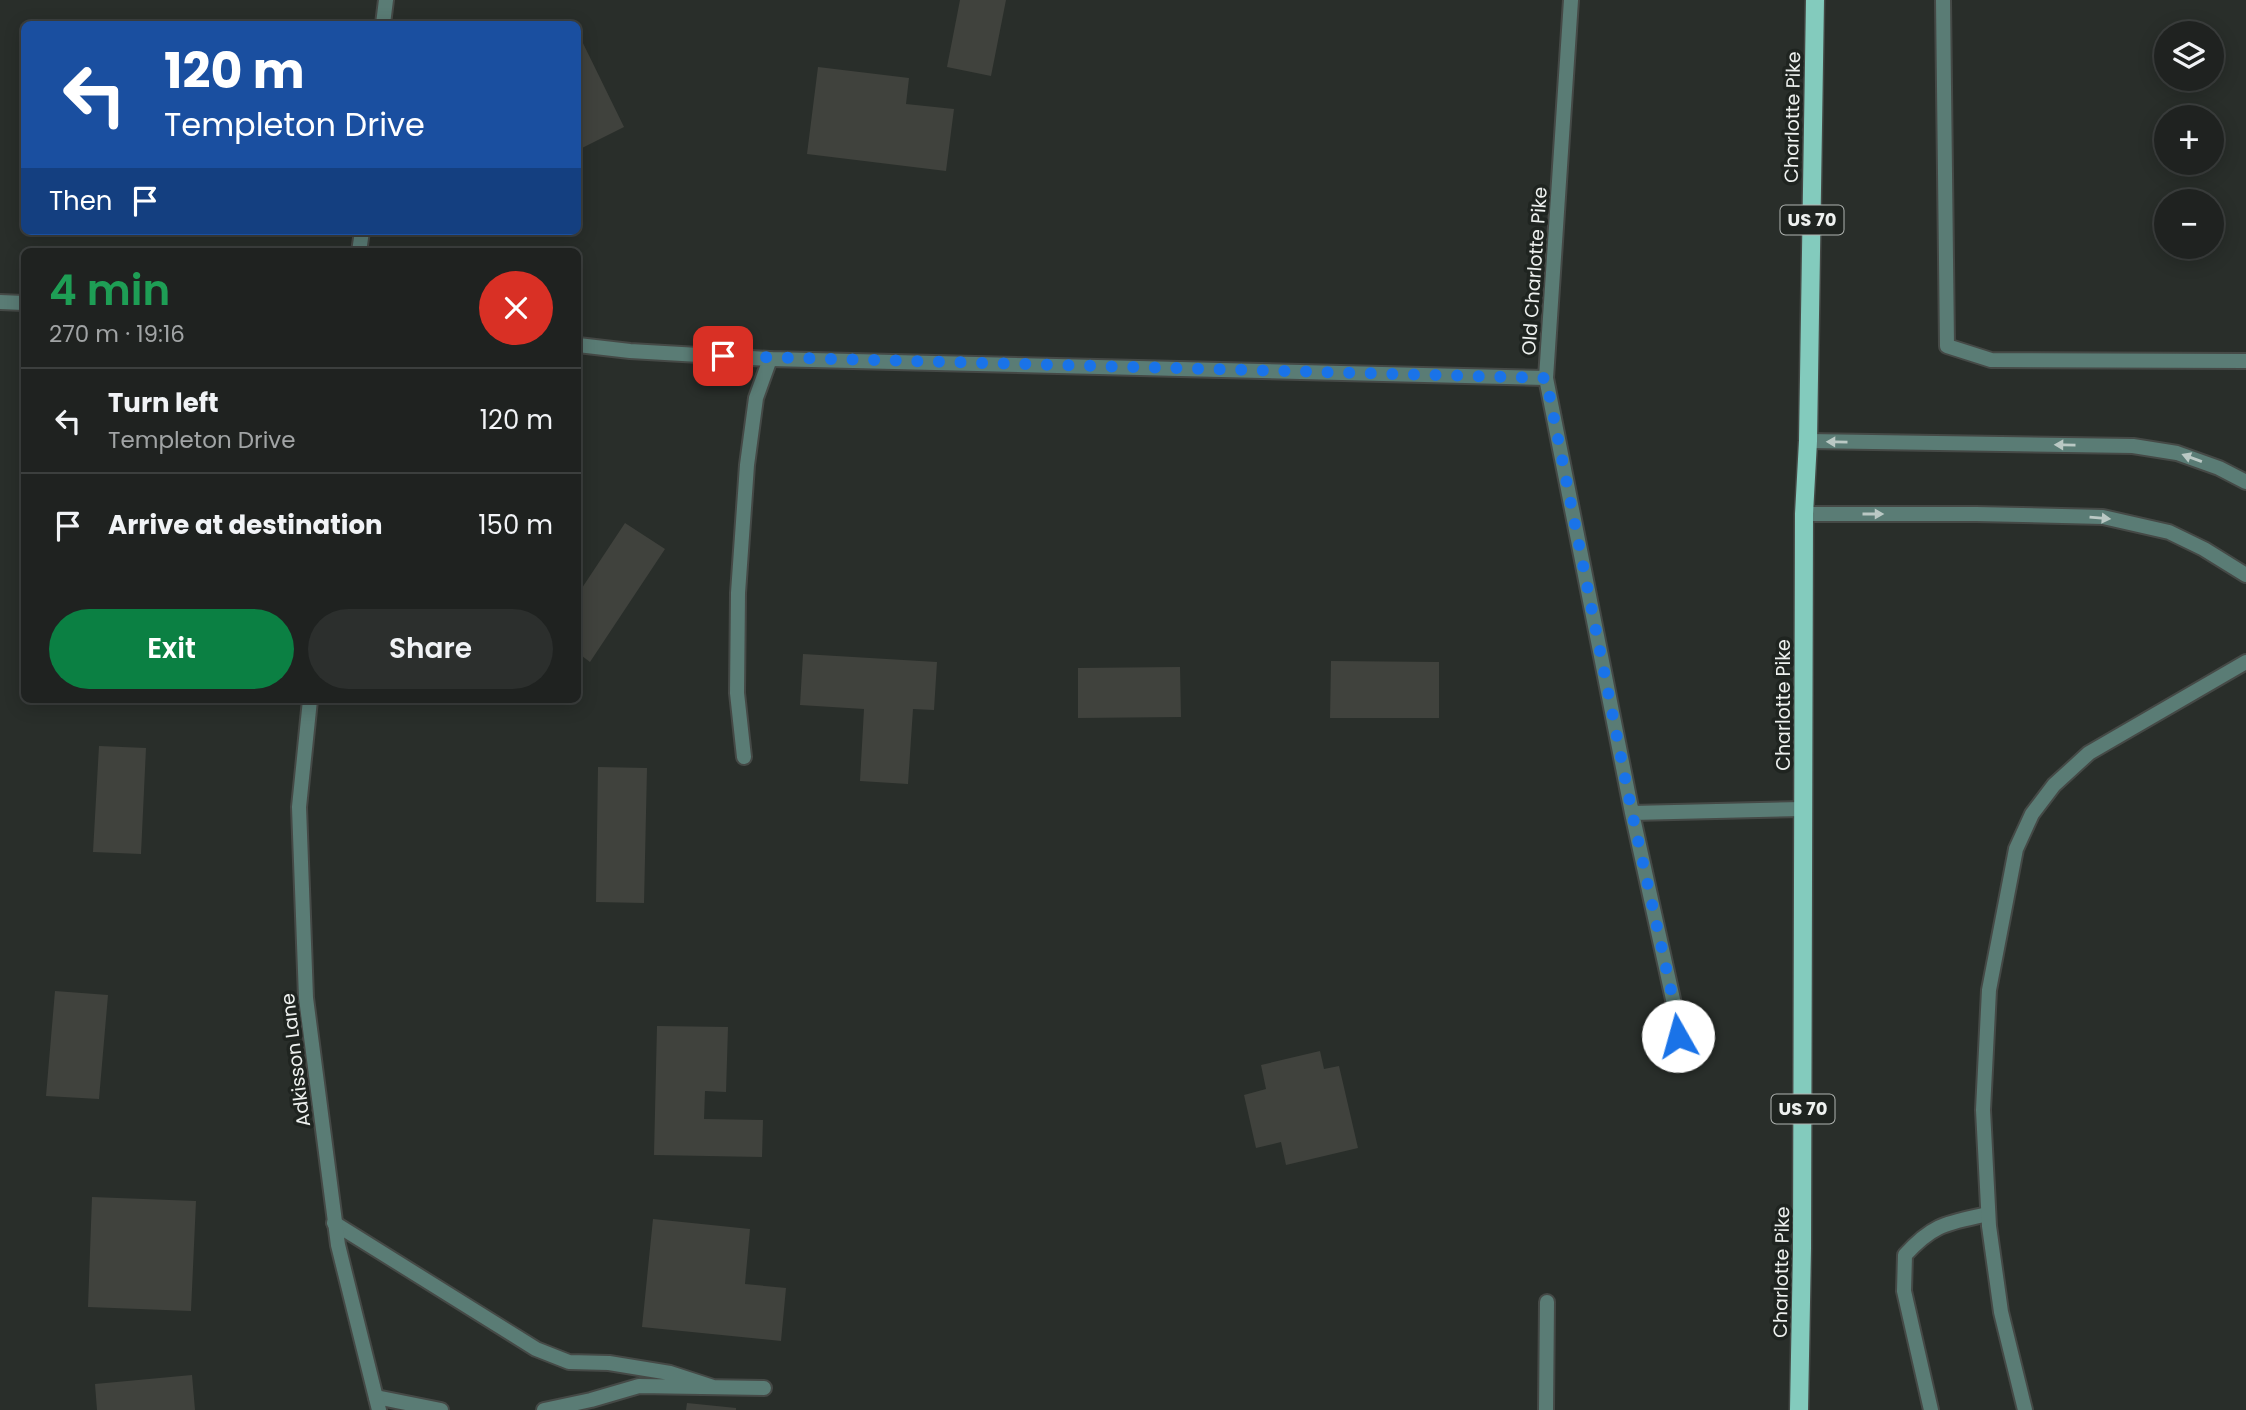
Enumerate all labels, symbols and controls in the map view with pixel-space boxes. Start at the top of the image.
map controls [2154,21,2224,259]
button: layers [2154,21,2224,91]
text: 120 m [164,37,305,105]
icon: left [49,49,140,140]
street label: Charlotte Pike [1778,51,1807,183]
text: Templeton Drive [164,102,425,147]
button: + [2154,105,2224,175]
icon: arrive [126,182,164,220]
text: Then [49,183,112,219]
street label: Old Charlotte Pike [1515,186,1554,356]
button: − [2154,189,2224,259]
road number: US 70 [1780,205,1843,234]
text: 4 min [49,261,170,320]
button: close [479,271,553,345]
text: 270 m · 19:16 [49,318,185,350]
pin [693,326,753,386]
icon: arrive [704,337,742,375]
text: Turn left [108,385,219,421]
icon: left [49,402,87,440]
text: 120 m [480,402,553,438]
text: Templeton Drive [108,424,295,456]
one-way arrow [1826,436,1848,447]
one-way arrow [2054,440,2076,451]
one-way arrow [2181,452,2202,463]
icon: arrive [49,507,87,545]
text: Arrive at destination [108,507,383,543]
text: 150 m [478,507,553,543]
one-way arrow [1862,508,1884,520]
one-way arrow [2089,513,2111,524]
button: Exit [49,609,294,689]
button: Share [308,609,553,689]
street label: Charlotte Pike [1770,639,1797,771]
street label: Adkisson Lane [274,992,317,1128]
position arrow [1641,999,1715,1073]
road number: US 70 [1772,1094,1834,1124]
street label: Charlotte Pike [1767,1206,1796,1338]

